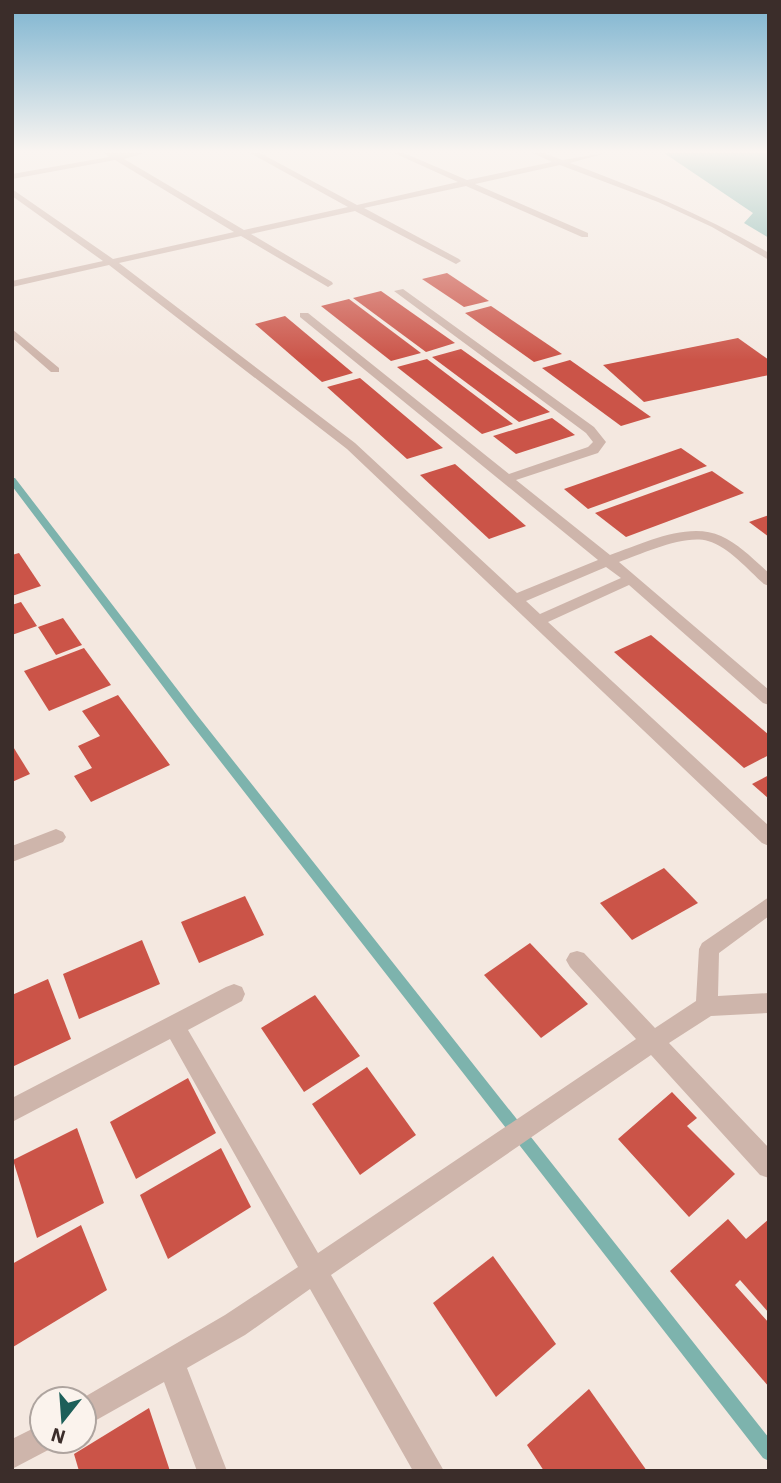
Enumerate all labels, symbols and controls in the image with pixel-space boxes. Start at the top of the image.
north arrow [28,1385,98,1455]
text: N [48,1423,68,1450]

